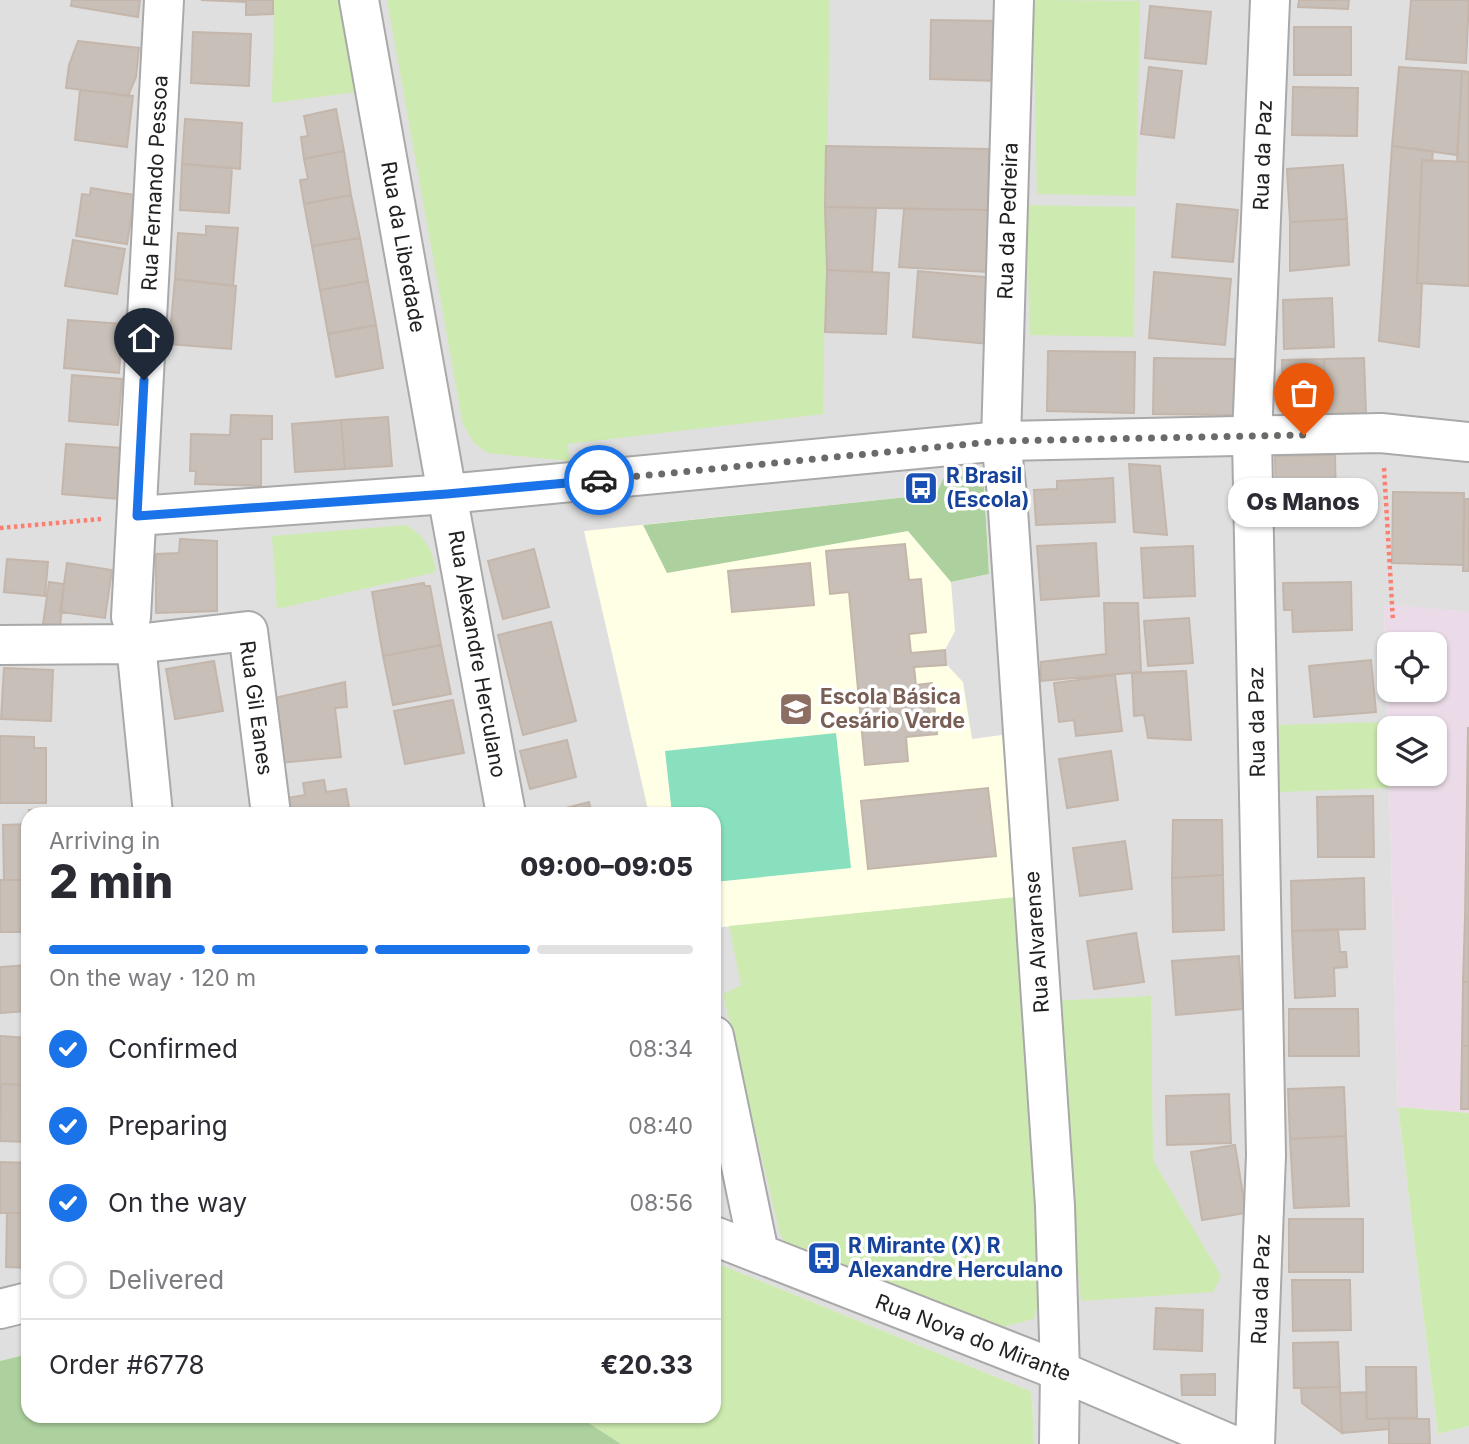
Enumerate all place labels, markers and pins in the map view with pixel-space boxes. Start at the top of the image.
pin [114,308,174,380]
pin [1274,363,1334,435]
place label: R Brasil (Escola) [946,463,1029,512]
bus stop icon: R Brasil (Escola) [902,469,940,507]
callout: Os Manos [1229,477,1379,526]
place label: Escola Básica Cesário Verde [820,684,965,733]
school or university icon: Escola Básica Cesário Verde [777,690,815,728]
place label: R Mirante (X) R Alexandre Herculano [848,1233,1063,1282]
bus stop icon: R Mirante (X) R Alexandre Herculano [805,1239,843,1277]

